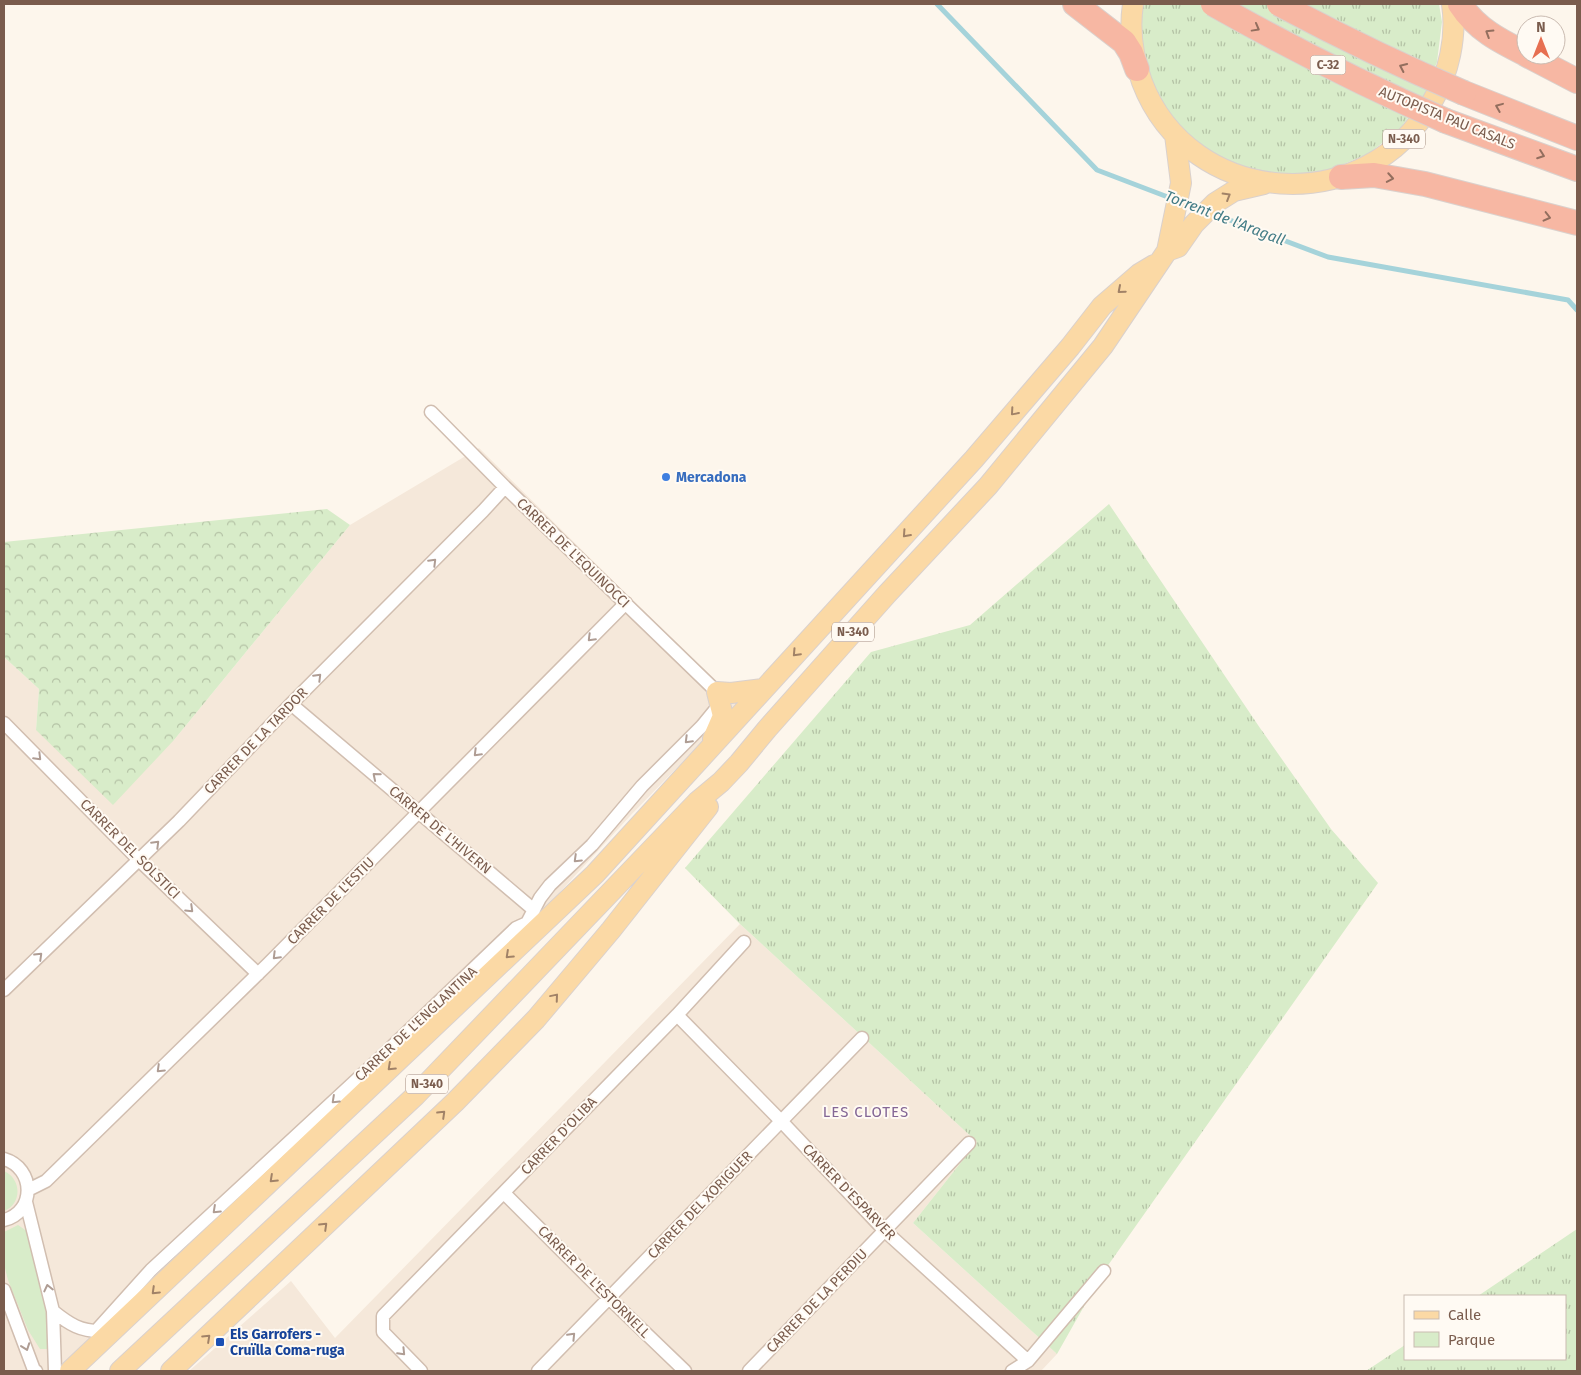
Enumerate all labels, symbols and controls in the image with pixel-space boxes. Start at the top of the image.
north arrow [1516,15,1566,65]
text: N [1536,19,1546,36]
one-way arrow [1251,21,1260,31]
one-way arrow [1486,30,1495,40]
road number: C-32 [1310,56,1346,74]
one-way arrow [1399,63,1408,73]
street label: AUTOPISTA PAU CASALS [1376,83,1518,153]
one-way arrow [1496,103,1504,113]
road number: N-340 [1383,130,1425,148]
one-way arrow [1536,149,1545,159]
one-way arrow [1385,172,1394,182]
water label: Torrent de l'Aragall [1162,187,1288,249]
one-way arrow [1222,192,1231,202]
one-way arrow [1543,211,1551,221]
one-way arrow [1117,284,1126,293]
one-way arrow [1011,407,1020,416]
place label: Mercadona [676,469,747,486]
marker: Mercadona [660,471,672,483]
street label: CARRER DE L'EQUINOCCI [513,495,633,611]
one-way arrow [903,528,912,537]
one-way arrow [427,558,436,567]
road number: N-340 [832,622,874,642]
one-way arrow [588,632,597,641]
one-way arrow [793,648,802,657]
one-way arrow [312,674,321,683]
street label: CARRER DE LA TARDOR [201,684,312,798]
one-way arrow [684,735,693,744]
one-way arrow [474,748,483,757]
one-way arrow [32,752,41,761]
one-way arrow [373,773,382,782]
street label: CARRER DE L'HIVERN [385,782,495,878]
street label: CARRER DEL SOLSTICI [76,795,184,903]
one-way arrow [150,840,159,849]
one-way arrow [574,853,583,862]
street label: CARRER DE L'ESTIU [284,854,378,948]
one-way arrow [185,903,194,912]
one-way arrow [505,949,514,958]
one-way arrow [273,950,282,959]
one-way arrow [33,953,42,962]
street label: CARRER DE L'ENGLANTINA [351,963,481,1085]
one-way arrow [549,993,558,1002]
one-way arrow [387,1061,396,1070]
one-way arrow [157,1063,166,1072]
road number: N-340 [406,1074,448,1094]
street label: CARRER D'OLIBA [518,1093,600,1179]
one-way arrow [332,1094,341,1103]
district label: LES CLOTES [823,1103,909,1121]
one-way arrow [436,1111,445,1120]
street label: CARRER D'ESPARVER [799,1140,900,1244]
street label: CARRER DEL XORIGUER [644,1147,756,1262]
one-way arrow [269,1173,278,1182]
one-way arrow [212,1204,221,1213]
street label: CARRER DE L'ESTORNELL [534,1222,654,1342]
one-way arrow [319,1223,328,1232]
street label: CARRER DE LA PERDIU [763,1245,871,1357]
one-way arrow [43,1284,54,1293]
one-way arrow [152,1285,161,1294]
legend [1404,1295,1566,1360]
text: Calle [1448,1306,1481,1324]
place label: Els Garrofers - Cruïlla Coma-ruga [230,1326,345,1359]
text: Parque [1448,1331,1495,1349]
one-way arrow [566,1333,575,1342]
one-way arrow [201,1335,210,1344]
marker: Els Garrofers - Cruïlla Coma-ruga [214,1336,226,1348]
one-way arrow [20,1343,30,1351]
one-way arrow [396,1346,405,1355]

